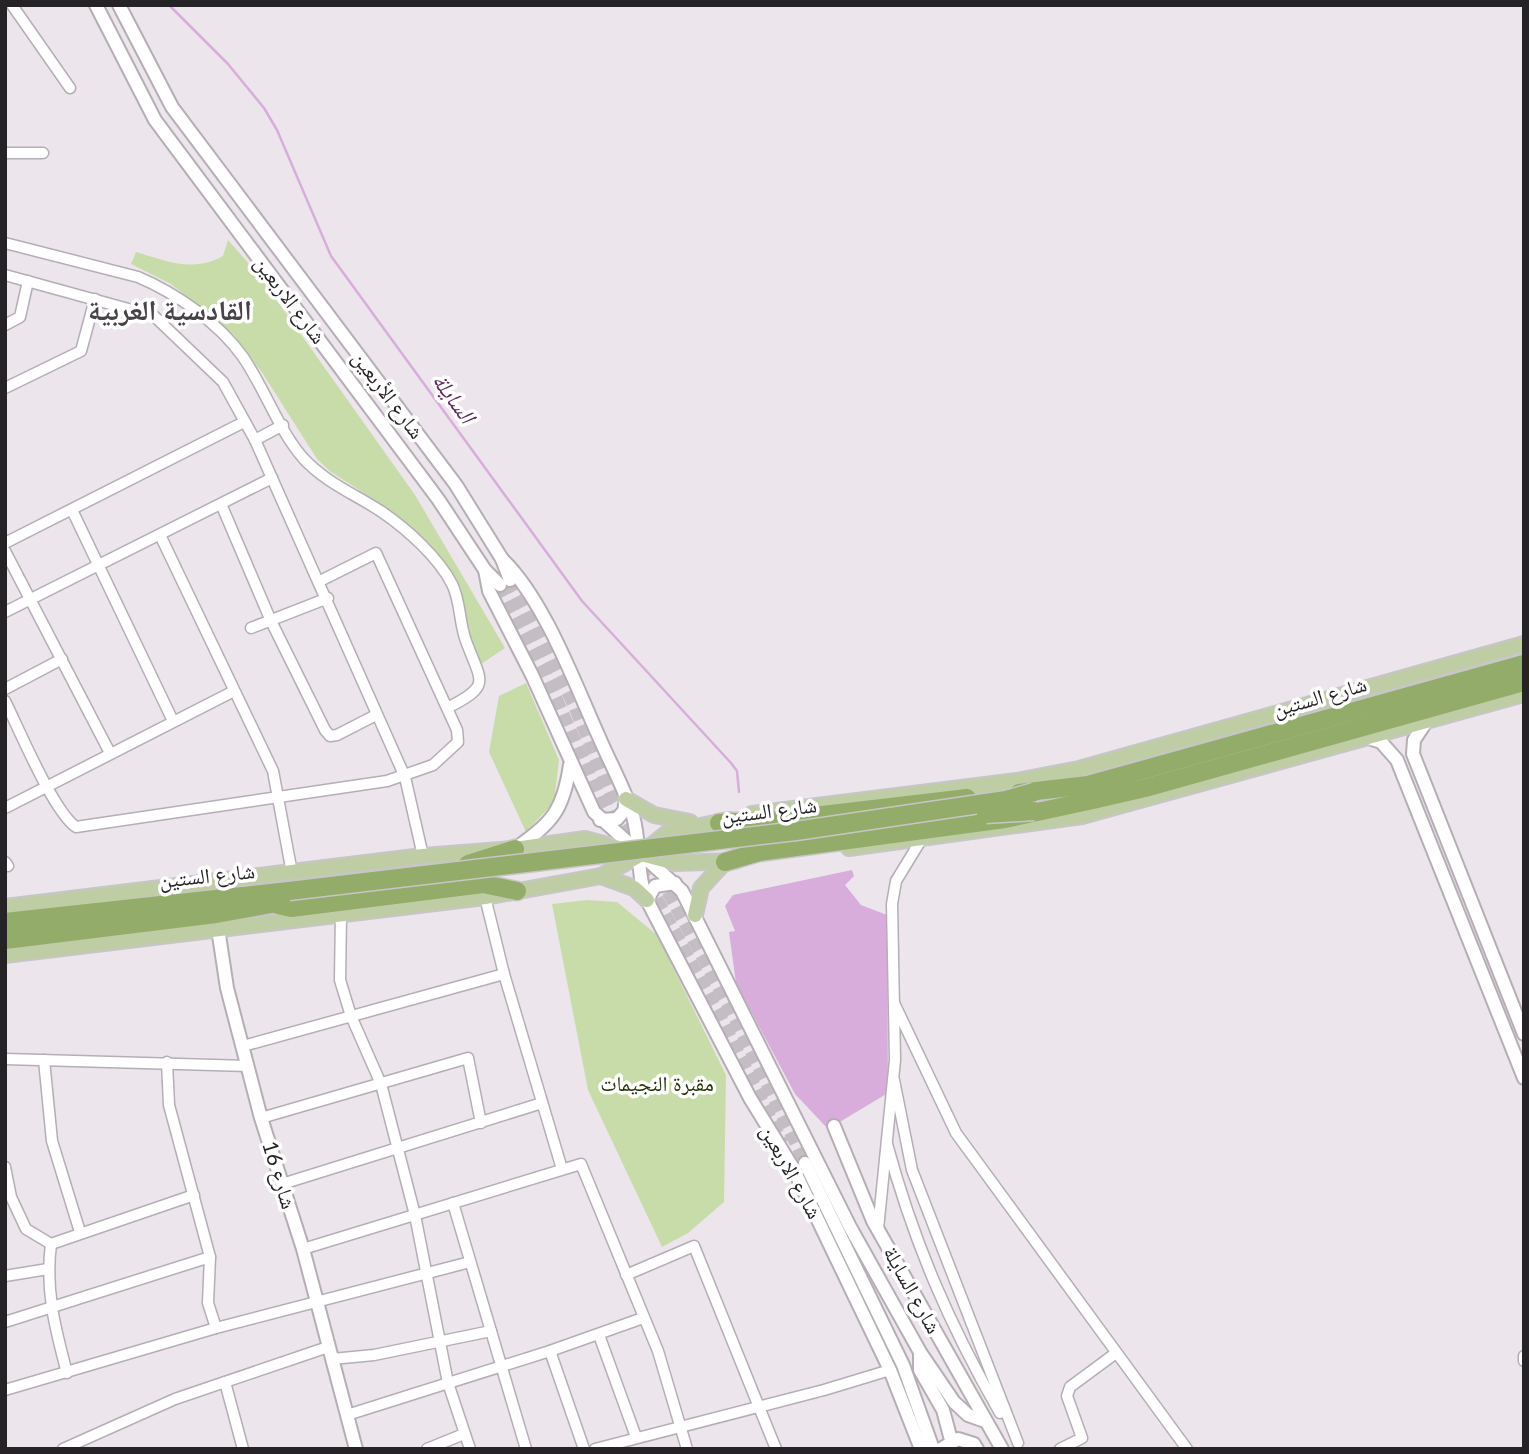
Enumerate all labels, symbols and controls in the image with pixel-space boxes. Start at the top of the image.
street label: شارع الاربعين [248,250,332,349]
district label: القادسية الغربية [88,292,252,327]
street label: شارع الأربعين [346,345,430,444]
water label: السايلة [427,367,484,430]
street label: شارع الستين [1270,670,1370,723]
street label: شارع الستين [720,791,818,830]
street label: شارع الستين [158,857,256,894]
park label: مقبرة النجيمات [600,1070,714,1096]
street label: شارع الاربعين [755,1120,828,1224]
street label: شارع 16 [256,1138,303,1212]
street label: شارع السايلة [877,1241,947,1338]

